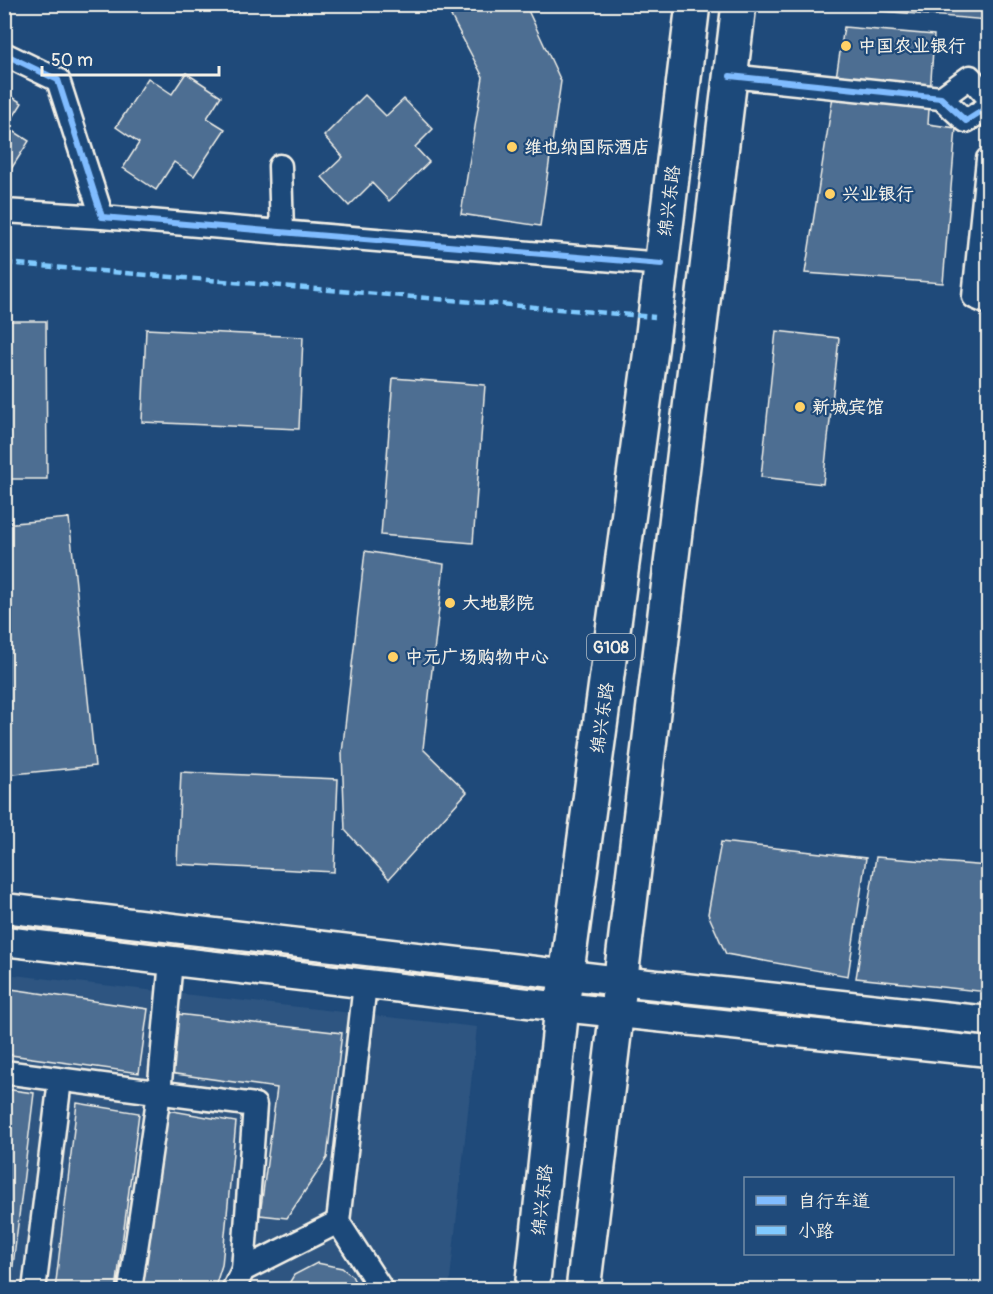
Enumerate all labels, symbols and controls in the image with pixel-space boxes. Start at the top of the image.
place label: 中国农业银行 [858,35,966,58]
scale bar [42,39,219,77]
marker: 中国农业银行 [839,39,853,53]
text: 50 m [51,49,93,72]
place label: 维也纳国际酒店 [524,136,650,159]
marker: 维也纳国际酒店 [505,140,519,154]
street label: 绵兴东路 [654,164,685,238]
place label: 兴业银行 [842,183,914,206]
marker: 兴业银行 [823,187,837,201]
place label: 新城宾馆 [812,396,884,419]
marker: 新城宾馆 [793,400,807,414]
place label: 大地影院 [462,592,534,615]
marker: 大地影院 [443,596,457,610]
road number: G108 [587,634,635,660]
place label: 中元广场购物中心 [405,646,549,669]
marker: 中元广场购物中心 [386,650,400,664]
street label: 绵兴东路 [586,681,619,755]
street label: 绵兴东路 [527,1163,558,1237]
legend [744,1177,954,1255]
text: 自行车道 [798,1190,870,1213]
text: 小路 [798,1220,834,1243]

